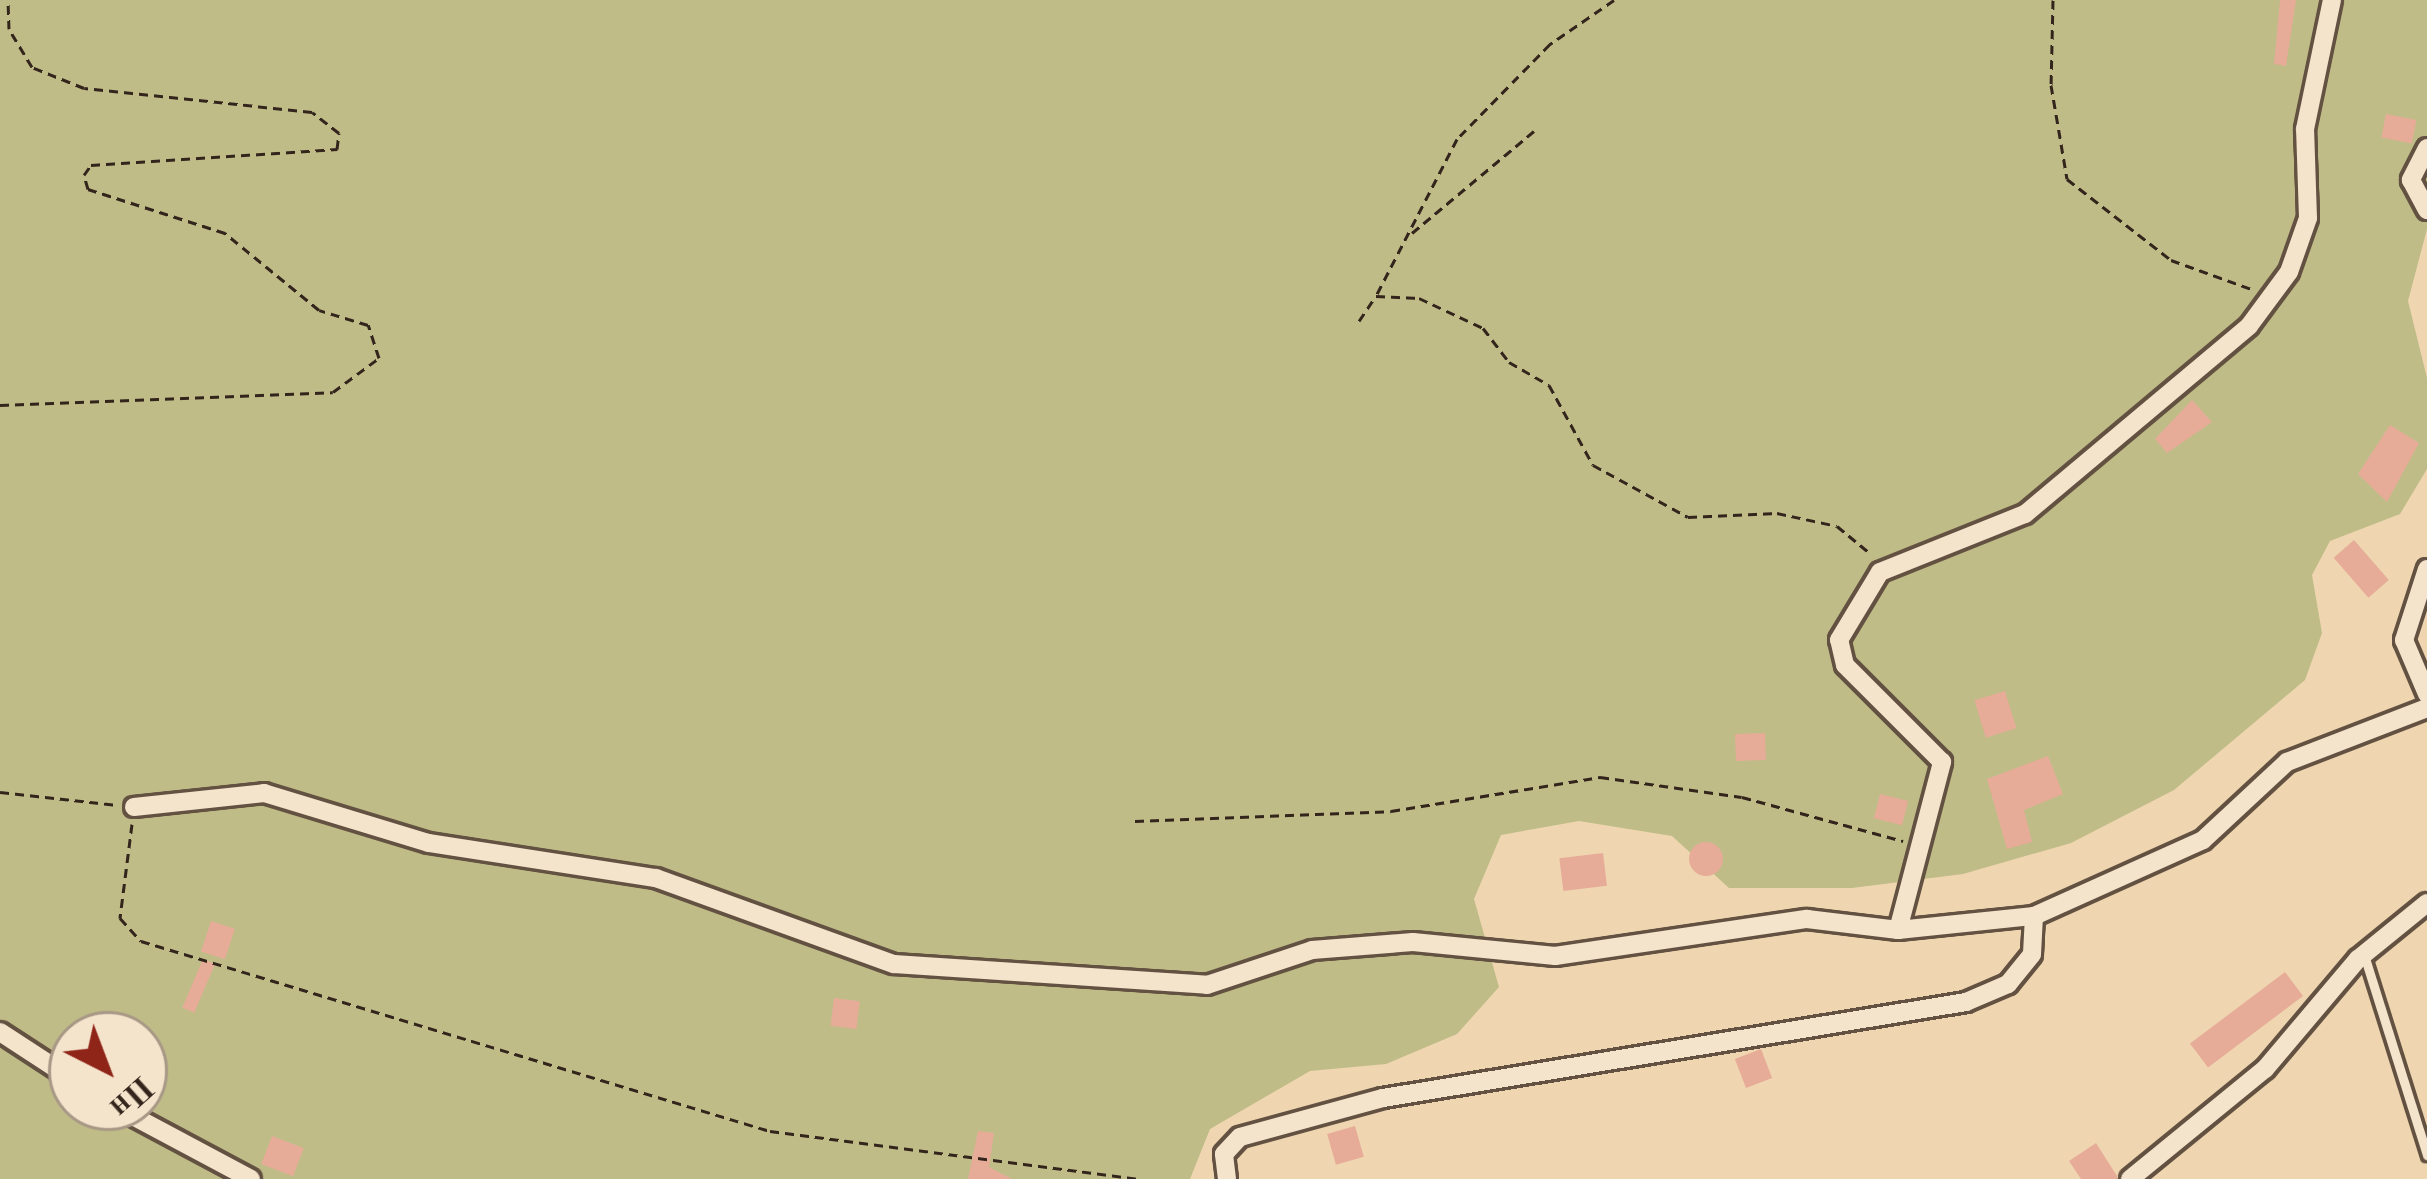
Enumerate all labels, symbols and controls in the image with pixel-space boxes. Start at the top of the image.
north arrow [48,1011,168,1131]
text: Пн [102,1068,158,1123]

